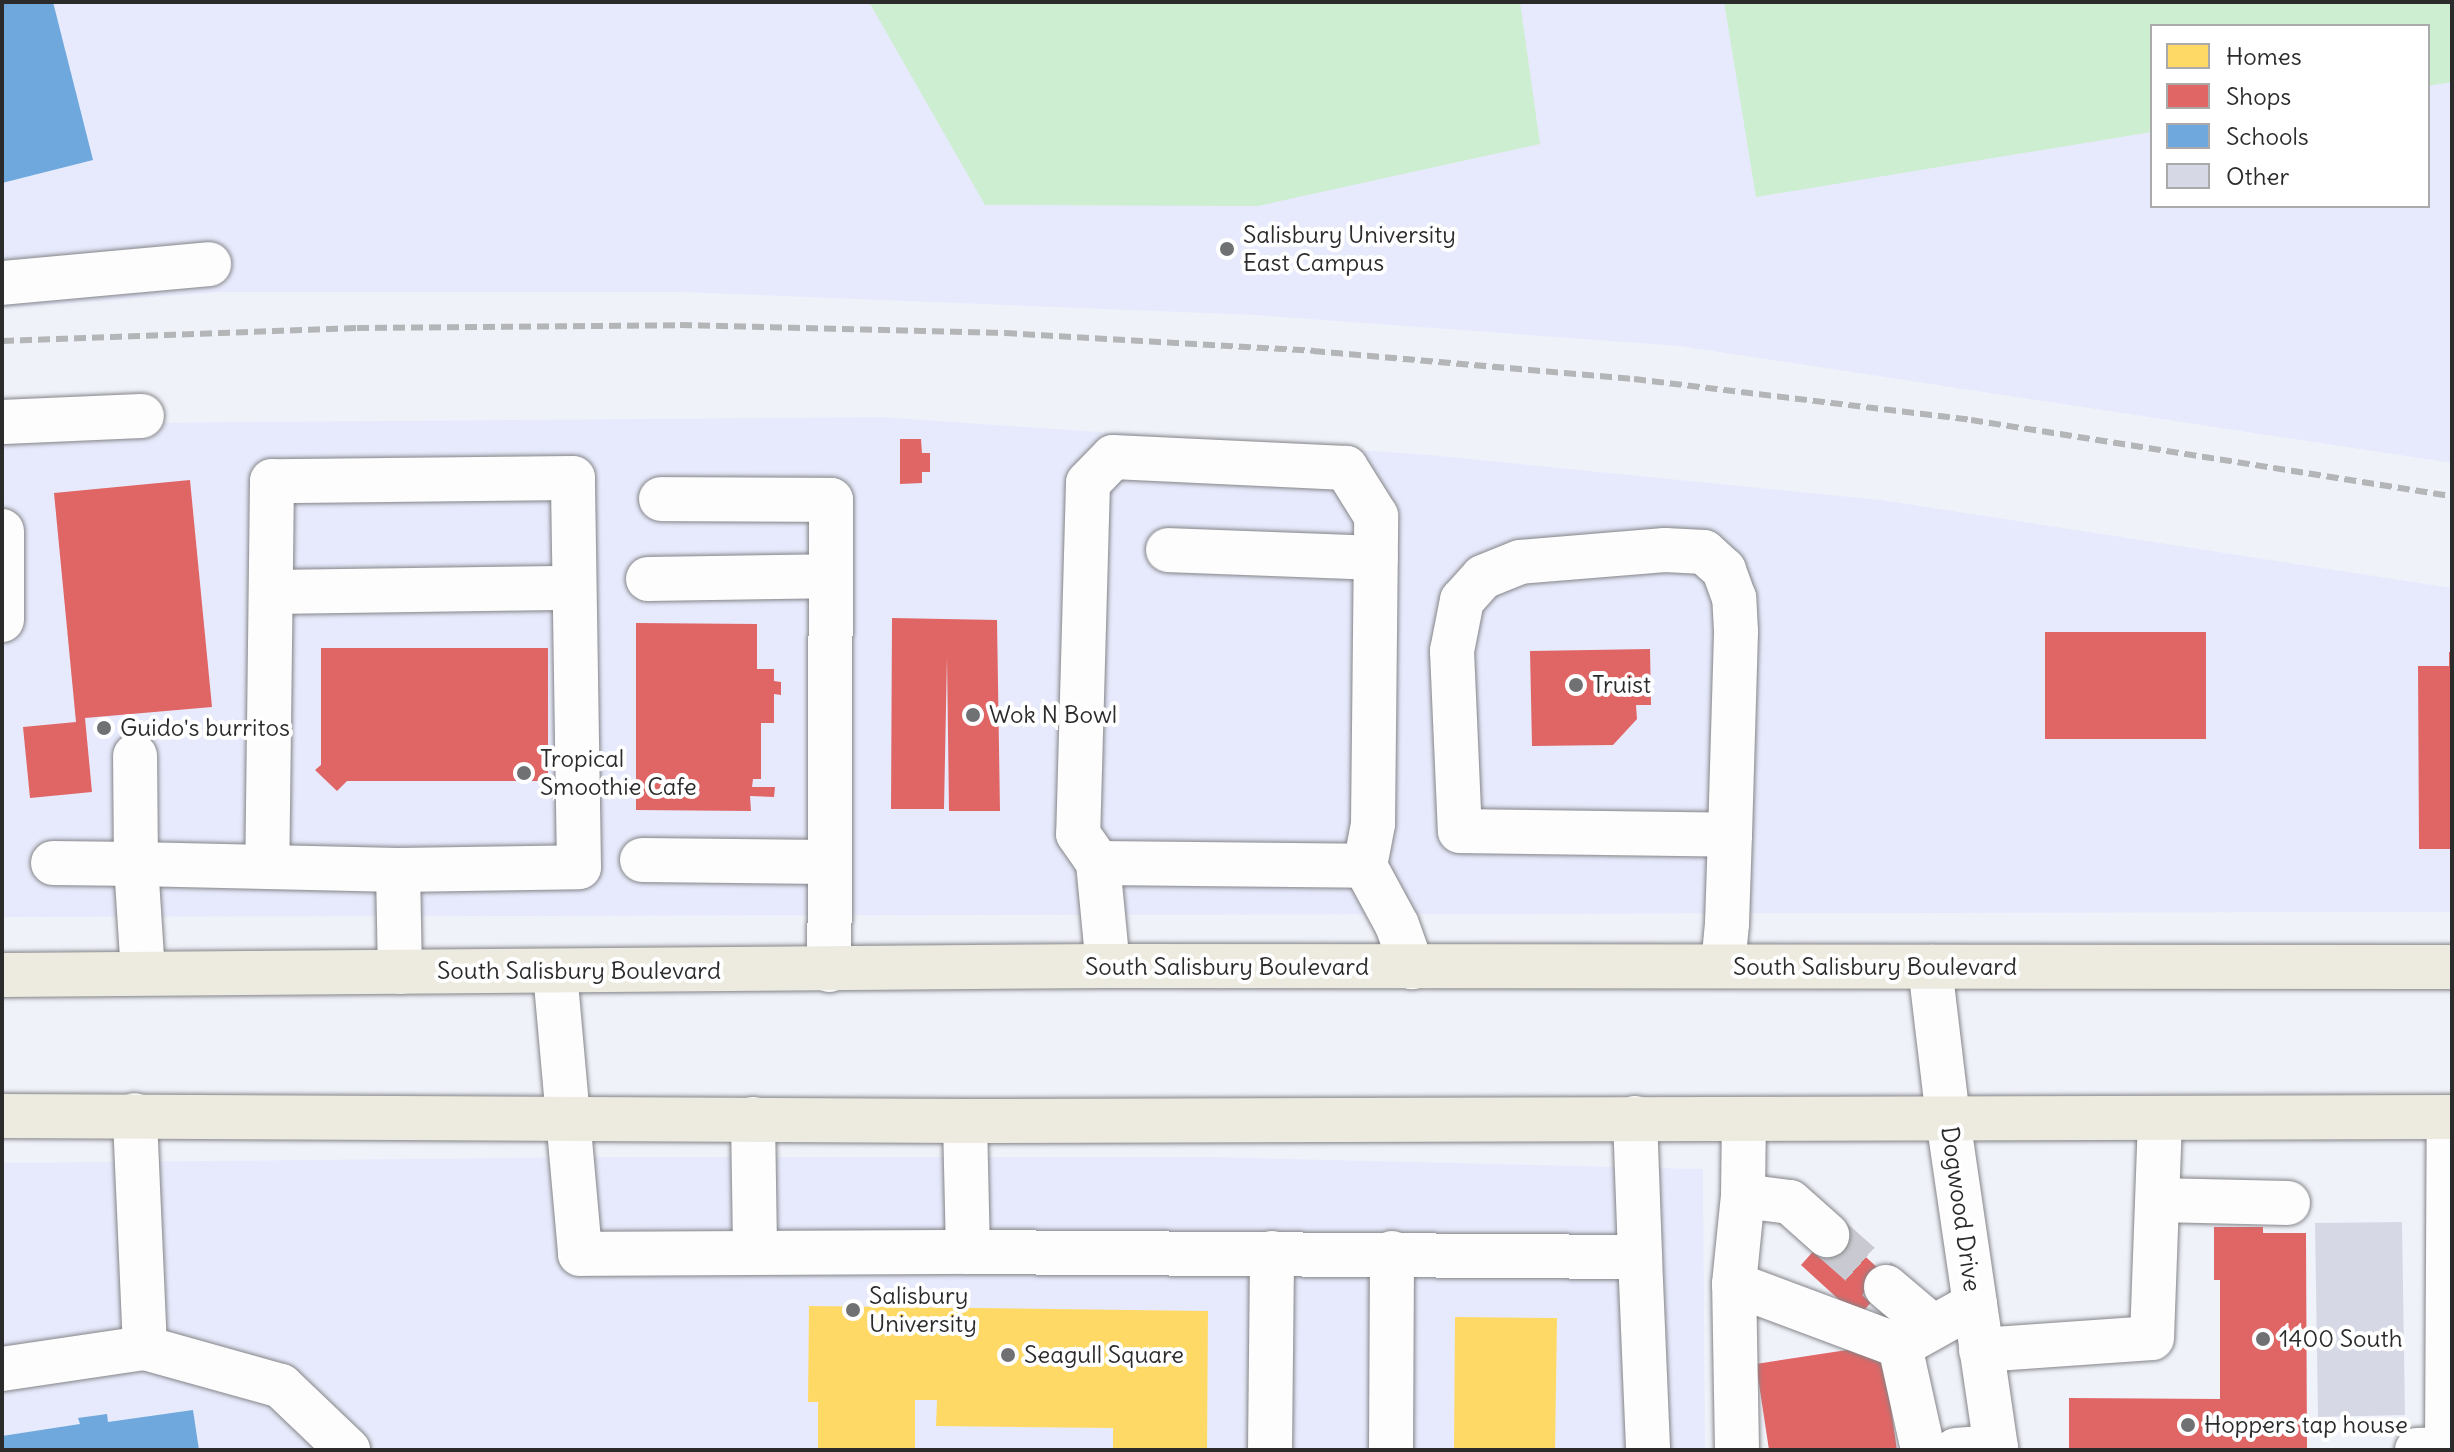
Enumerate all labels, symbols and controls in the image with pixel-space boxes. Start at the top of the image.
legend [2150,24,2430,208]
text: Homes [2226,41,2302,71]
text: Shops [2226,81,2291,111]
text: Schools [2226,121,2309,151]
text: Other [2226,161,2289,191]
place label: Salisbury University East Campus [1243,221,1456,277]
marker: Salisbury University East Campus [1218,240,1236,258]
place label: Truist [1592,671,1651,699]
marker: Truist [1567,676,1585,694]
place label: Wok N Bowl [989,701,1117,729]
marker: Wok N Bowl [964,706,982,724]
place label: Guido's burritos [120,714,290,742]
marker: Guido's burritos [95,719,113,737]
place label: Tropical Smoothie Cafe [540,745,697,801]
marker: Tropical Smoothie Cafe [515,764,533,782]
street label: South Salisbury Boulevard [1085,953,1369,981]
street label: South Salisbury Boulevard [1733,953,2017,981]
street label: South Salisbury Boulevard [437,957,721,985]
street label: Dogwood Drive [1935,1125,1987,1293]
place label: Salisbury University [869,1282,977,1338]
marker: Salisbury University [844,1301,862,1319]
place label: 1400 South [2279,1325,2402,1353]
marker: 1400 South [2254,1330,2272,1348]
place label: Seagull Square [1024,1341,1184,1369]
marker: Seagull Square [999,1346,1017,1364]
place label: Hoppers tap house [2204,1411,2408,1439]
marker: Hoppers tap house [2179,1416,2197,1434]

